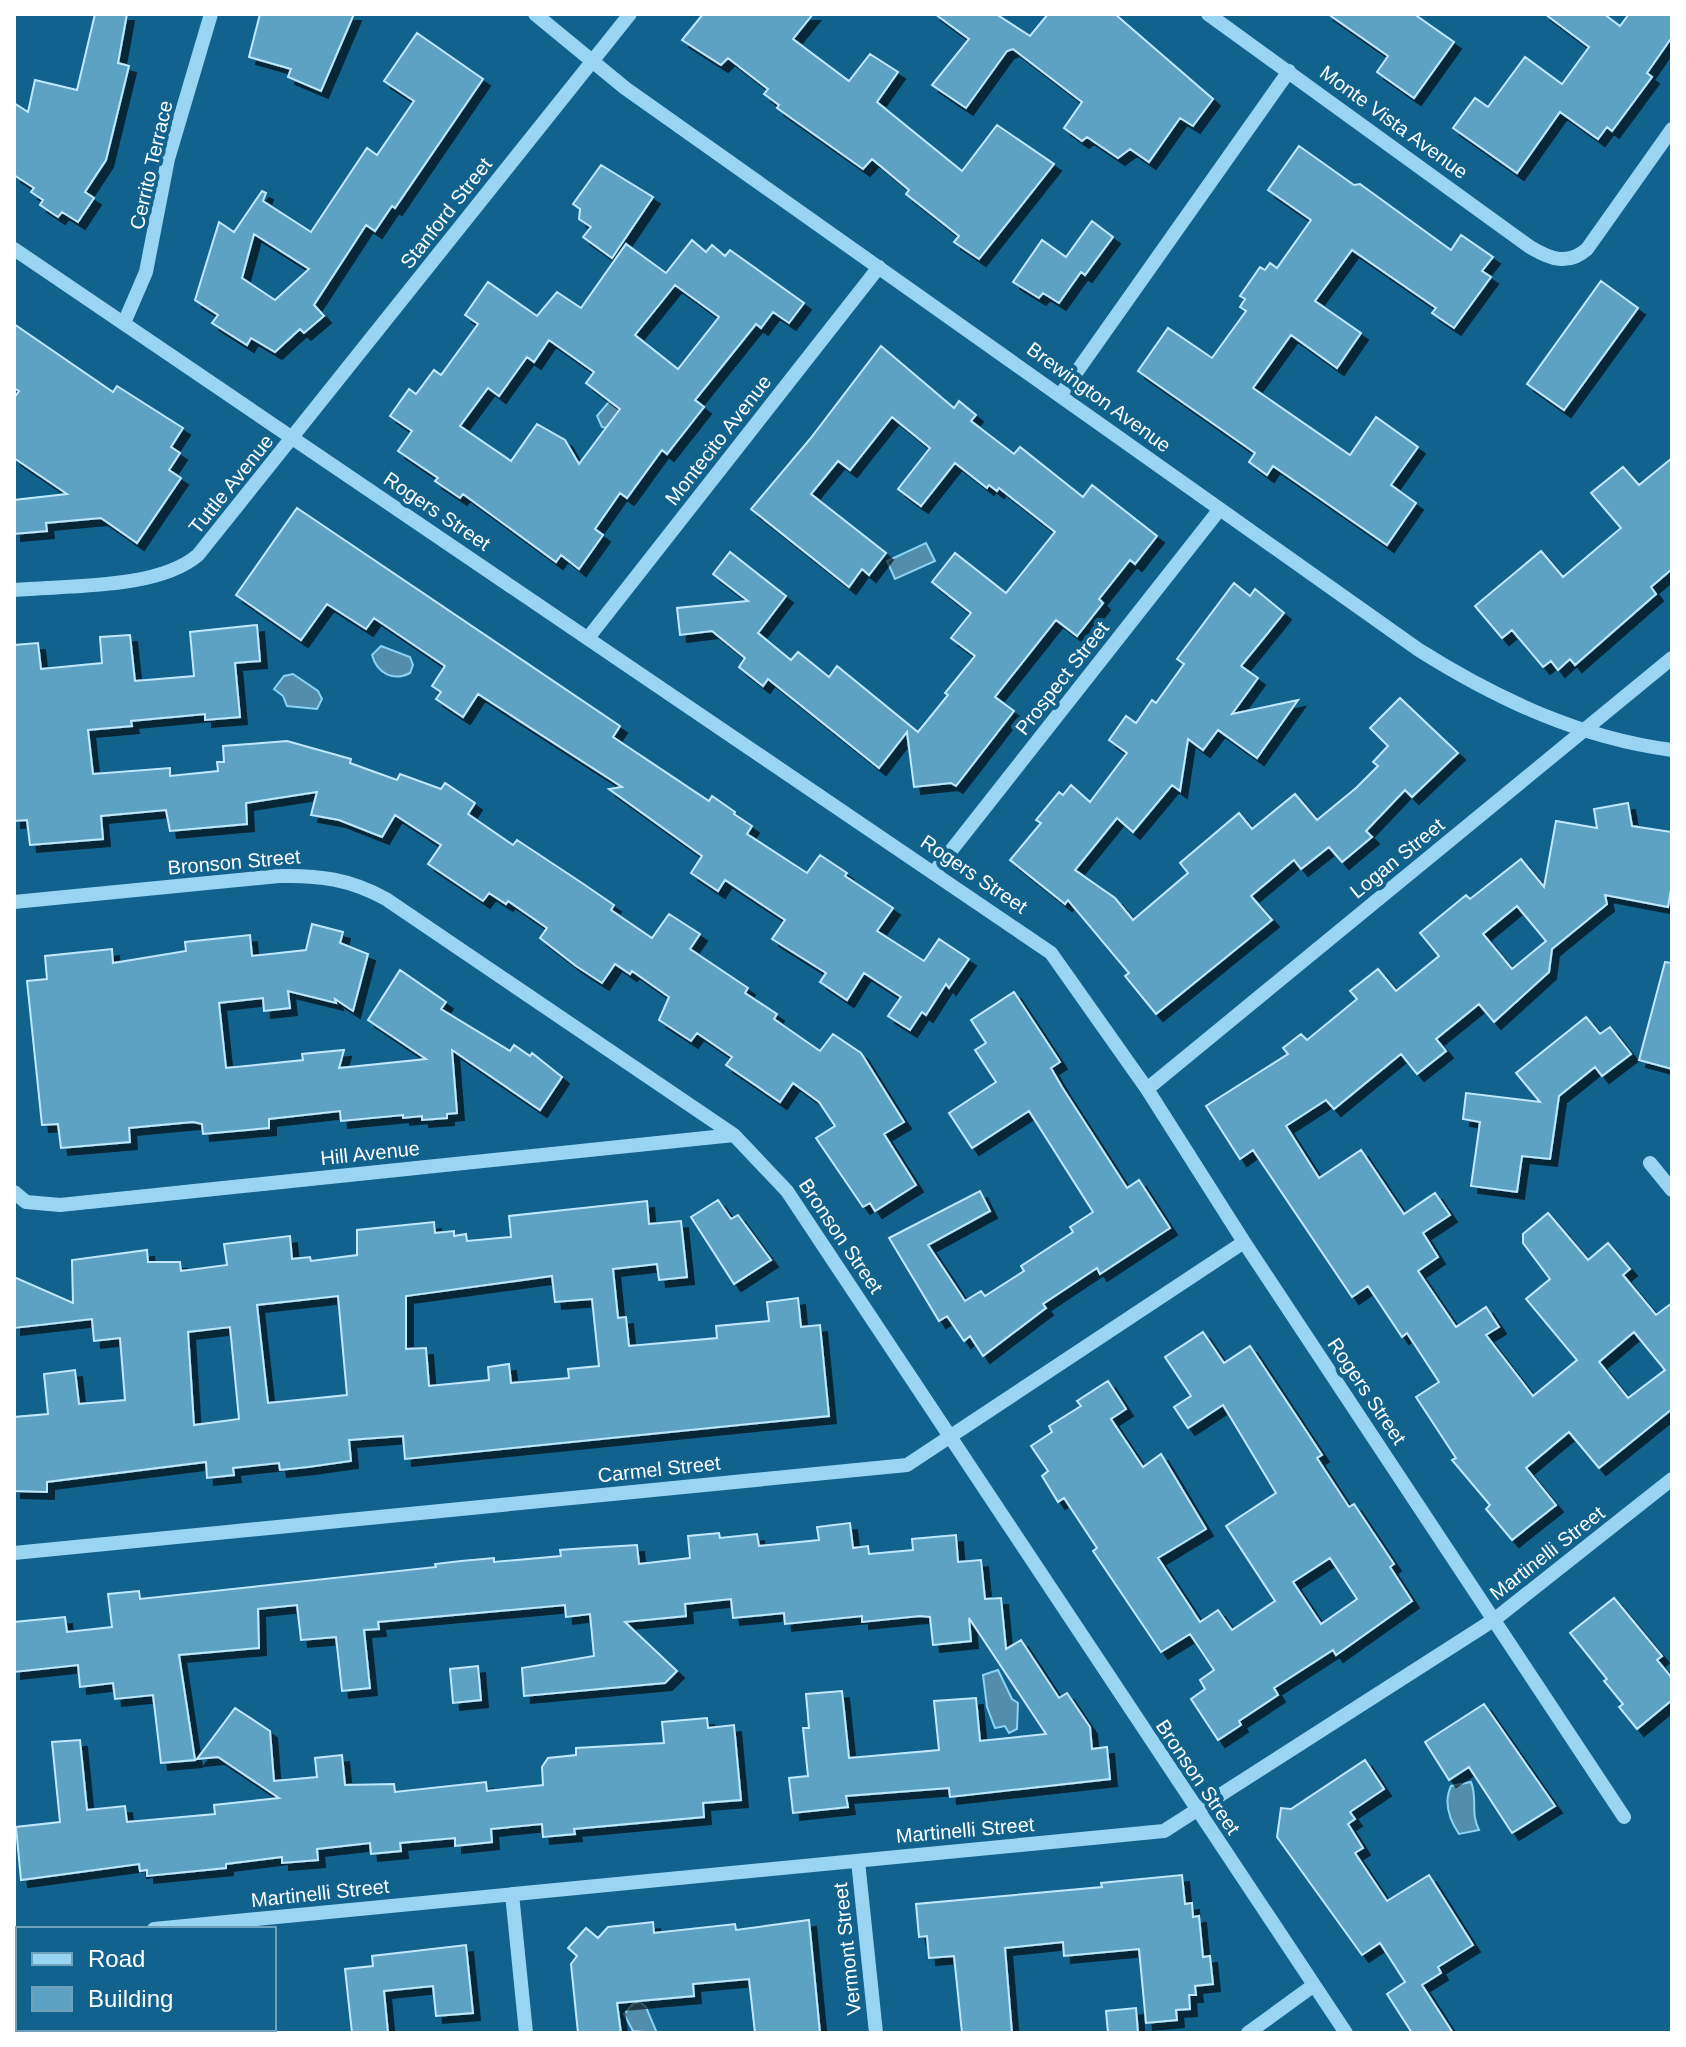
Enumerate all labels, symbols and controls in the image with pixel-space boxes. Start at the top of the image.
street label: Monte Vista Avenue [1316,61,1472,183]
street label: Cerrito Terrace [125,98,177,232]
street label: Stanford Street [396,153,496,273]
street label: Brewington Avenue [1023,338,1175,456]
street label: Montecito Avenue [660,371,776,509]
street label: Tuttle Avenue [184,430,278,538]
street label: Rogers Street [380,467,495,555]
street label: Prospect Street [1011,617,1113,739]
street label: Logan Street [1346,813,1449,903]
street label: Rogers Street [917,830,1032,918]
street label: Bronson Street [167,845,302,879]
street label: Hill Avenue [319,1137,421,1169]
street label: Bronson Street [795,1175,888,1298]
street label: Rogers Street [1323,1334,1411,1449]
street label: Carmel Street [597,1452,722,1486]
street label: Martinelli Street [1485,1501,1609,1604]
street label: Bronson Street [1152,1716,1245,1839]
street label: Martinelli Street [895,1813,1036,1847]
street label: Martinelli Street [250,1875,391,1911]
street label: Vermont Street [829,1881,865,2016]
legend [16,1927,276,2031]
text: Road [88,1945,145,1972]
text: Building [88,1985,173,2012]

